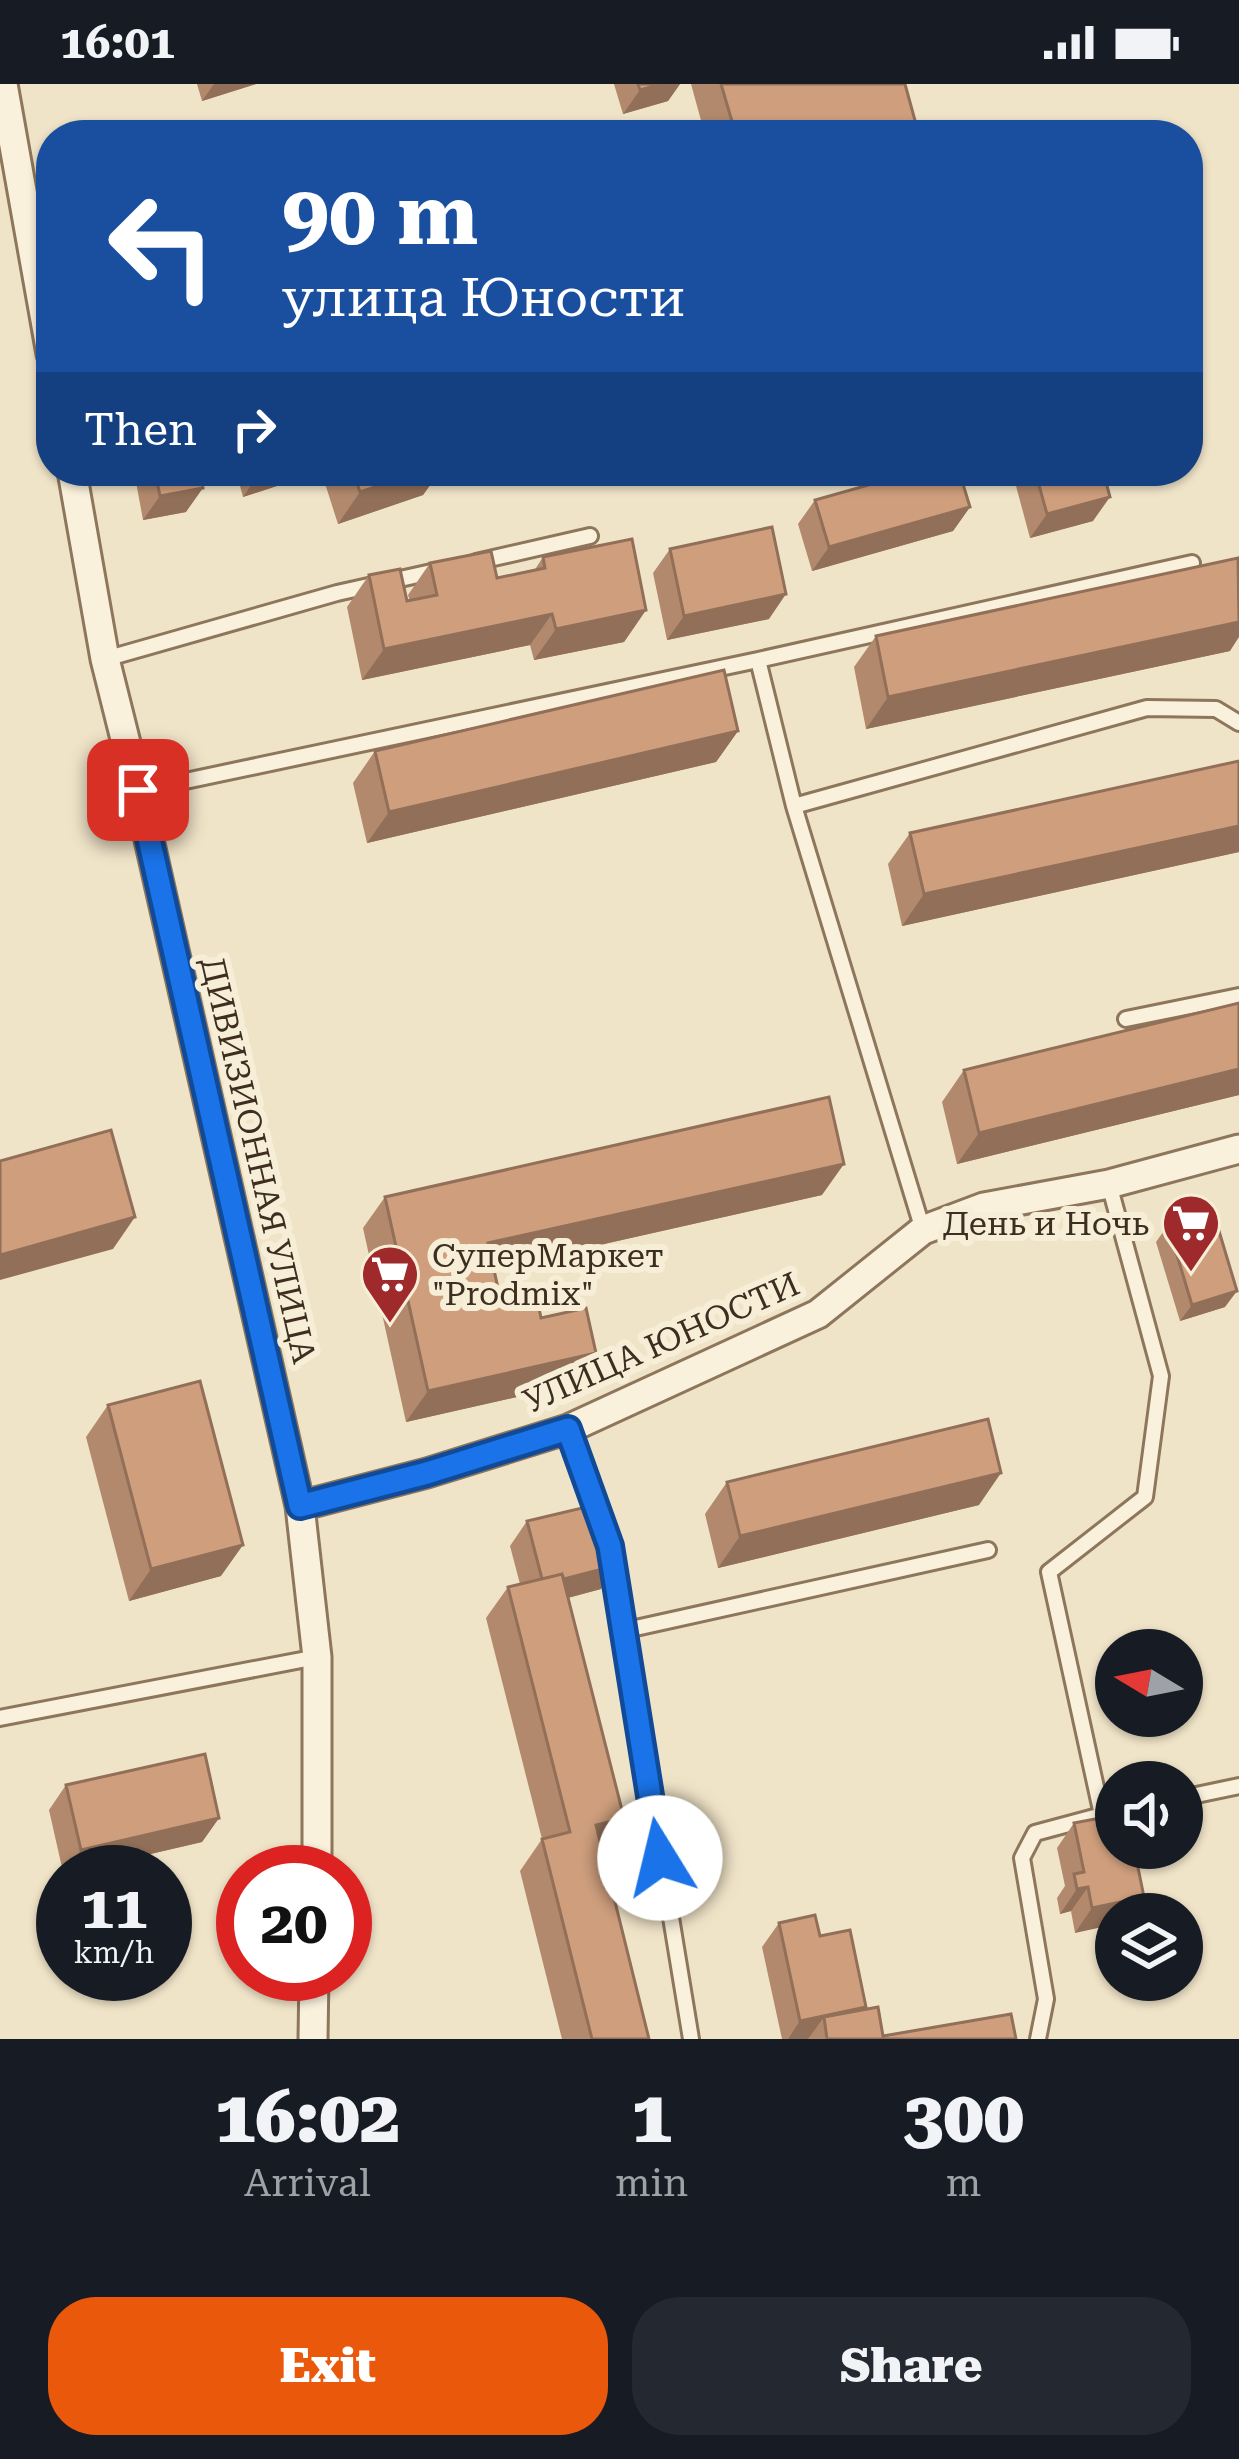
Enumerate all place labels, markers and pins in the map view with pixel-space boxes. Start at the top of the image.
pin [87,739,189,841]
supermarket icon: День и Ночь [1160,1192,1222,1274]
place label: День и Ночь [943,1204,1149,1243]
place label: СуперМаркет "Prodmix" [432,1236,664,1313]
supermarket icon: СуперМаркет "Prodmix" [359,1243,421,1325]

